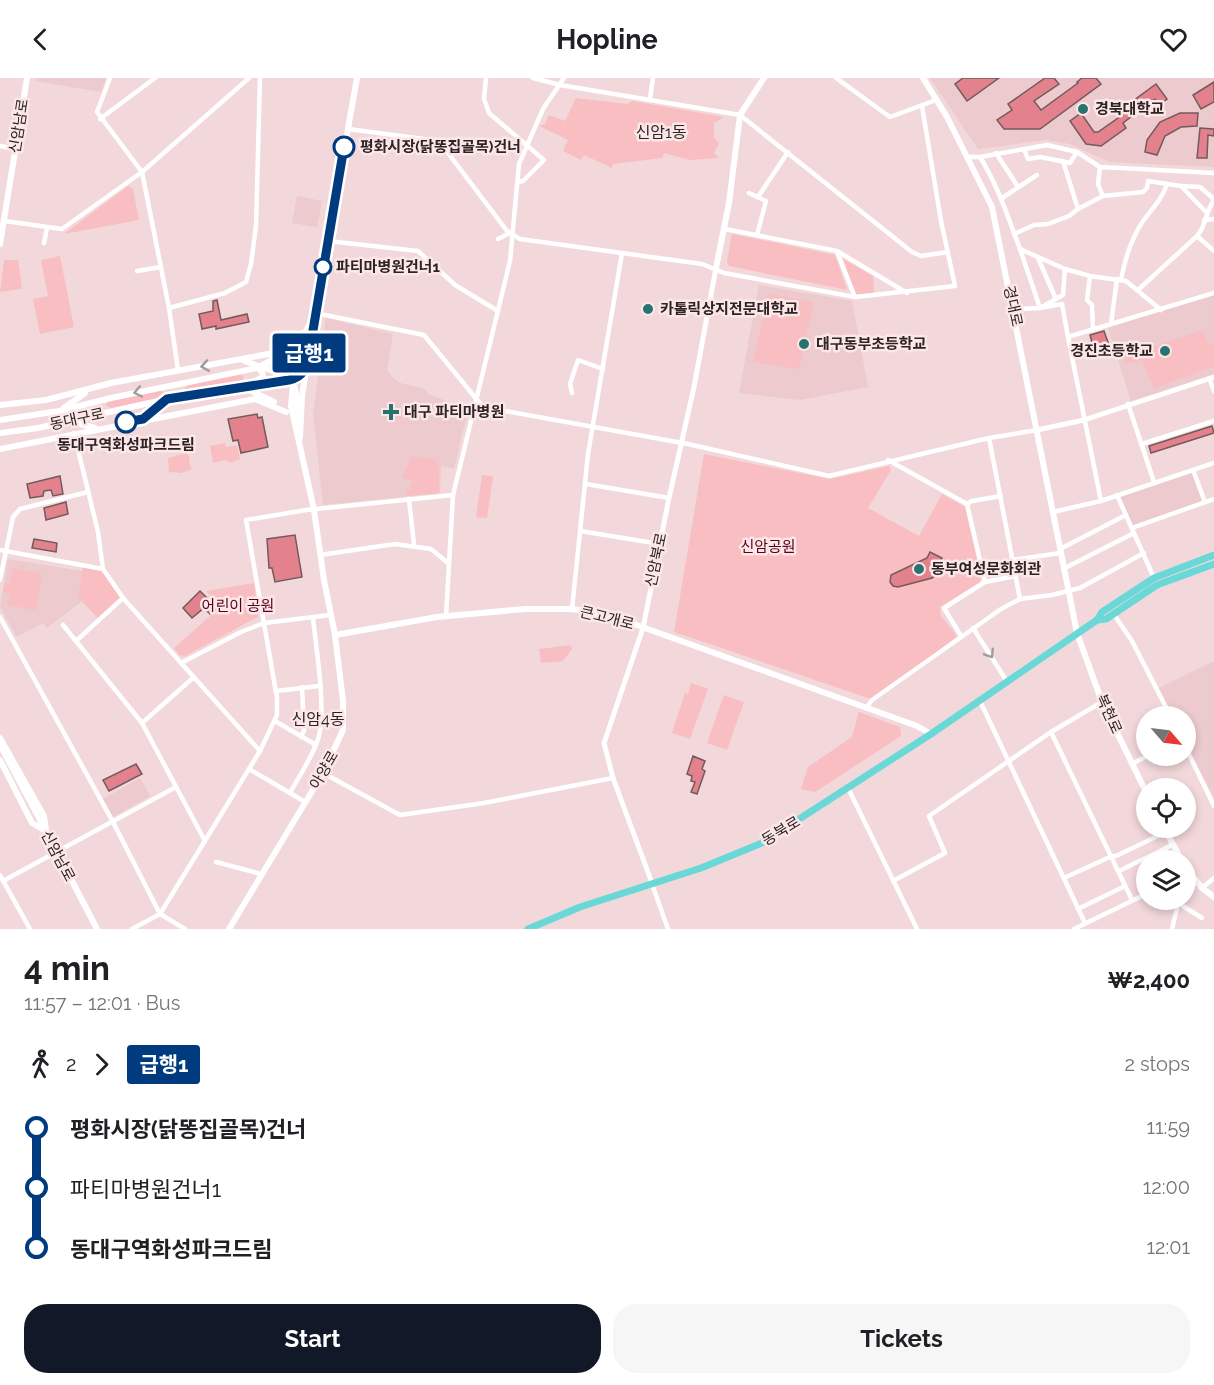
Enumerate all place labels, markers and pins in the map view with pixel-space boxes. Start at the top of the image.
place label: 경북대학교 [1095,100,1164,118]
marker: 경북대학교 [1076,102,1090,116]
marker: 평화시장(닭똥집골목)건너 [333,136,355,158]
place label: 평화시장(닭똥집골목)건너 [360,138,521,156]
marker: 파티마병원건너1 [314,258,332,276]
place label: 파티마병원건너1 [336,258,441,276]
place label: 카톨릭상지전문대학교 [660,300,798,318]
marker: 카톨릭상지전문대학교 [641,302,655,316]
place label: 대구동부초등학교 [816,335,927,353]
marker: 대구동부초등학교 [797,337,811,351]
place label: 경진초등학교 [1070,342,1153,360]
marker: 경진초등학교 [1158,344,1172,358]
marker: 대구 파티마병원 [382,403,400,421]
place label: 대구 파티마병원 [404,403,504,421]
marker: 동대구역화성파크드림 [115,411,137,433]
place label: 동대구역화성파크드림 [57,436,195,454]
place label: 동부여성문화회관 [931,560,1042,578]
marker: 동부여성문화회관 [912,562,926,576]

